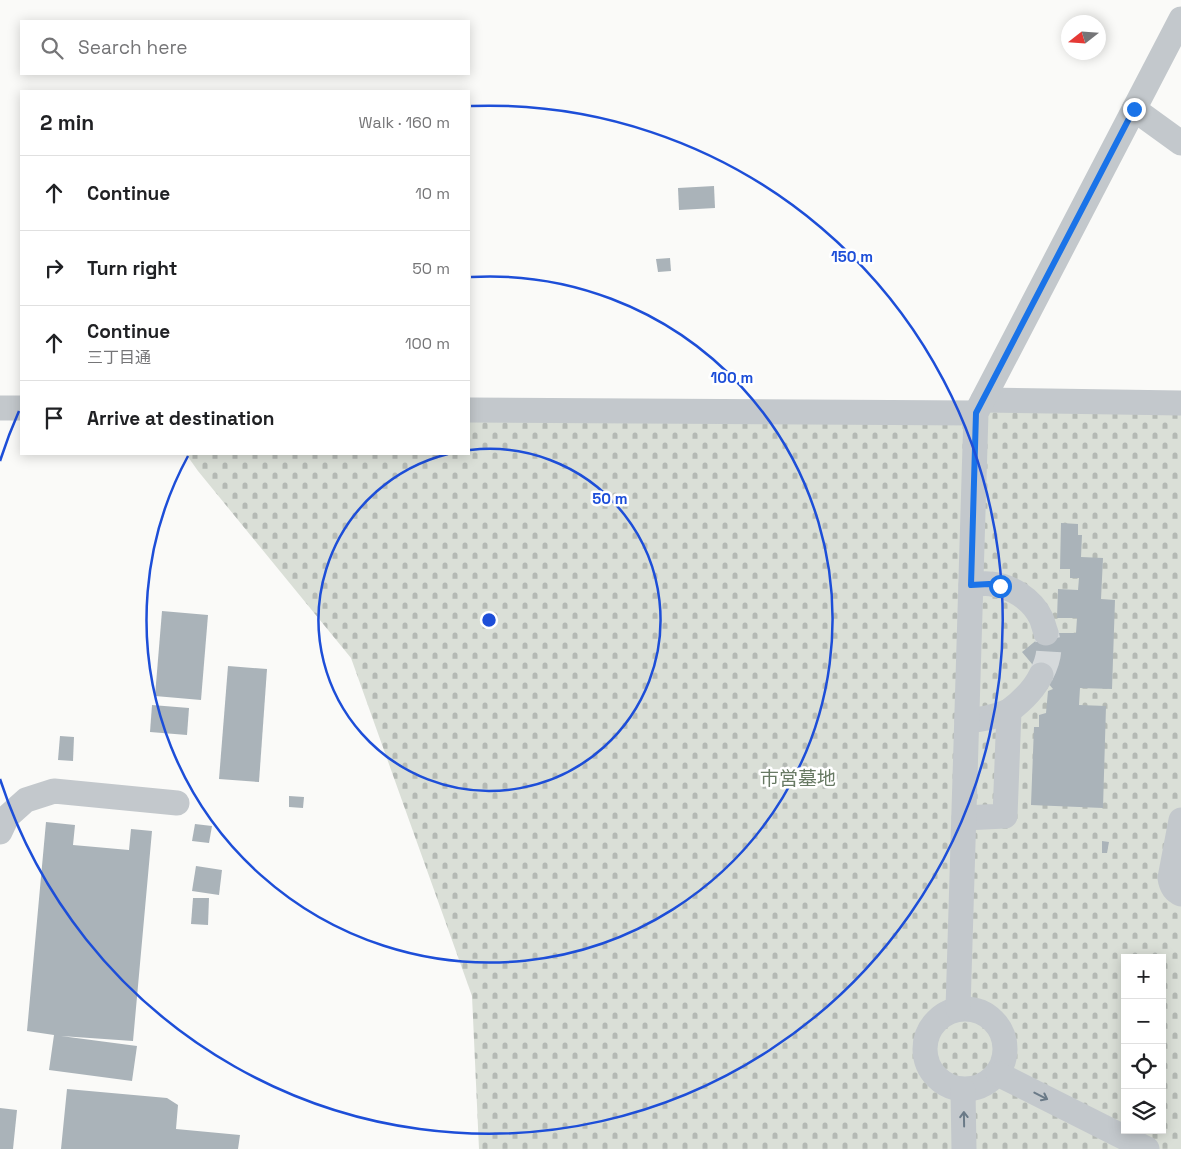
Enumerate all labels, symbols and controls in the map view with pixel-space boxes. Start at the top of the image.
north arrow [1061,15,1106,60]
search box [20,20,470,75]
icon: search [38,34,66,62]
text: Search here [78,35,188,60]
route end [1123,98,1146,121]
text: 2 min [40,109,94,136]
text: Walk · 160 m [359,112,450,133]
icon: ahead [40,179,68,207]
text: Continue [87,181,170,206]
text: 10 m [415,183,450,204]
text: 150 m [831,247,873,266]
icon: right [40,254,68,282]
text: Turn right [87,256,177,281]
text: 50 m [412,258,450,279]
text: Continue [87,319,170,344]
icon: ahead [40,329,68,357]
text: 100 m [405,333,450,354]
text: 三丁目通 [87,347,151,368]
text: 100 m [711,368,753,387]
icon: arrive [40,404,68,432]
text: Arrive at destination [87,406,275,431]
text: 50 m [592,489,628,508]
route start [989,575,1012,598]
centre of rings [480,611,498,629]
park label: 市営墓地 [760,766,836,791]
map controls [1121,954,1166,1134]
button: + [1121,954,1166,999]
button: − [1121,999,1166,1044]
button: locate [1121,1044,1166,1089]
button: layers [1121,1089,1166,1134]
one-way arrow [1034,1091,1049,1101]
one-way arrow [959,1112,969,1128]

